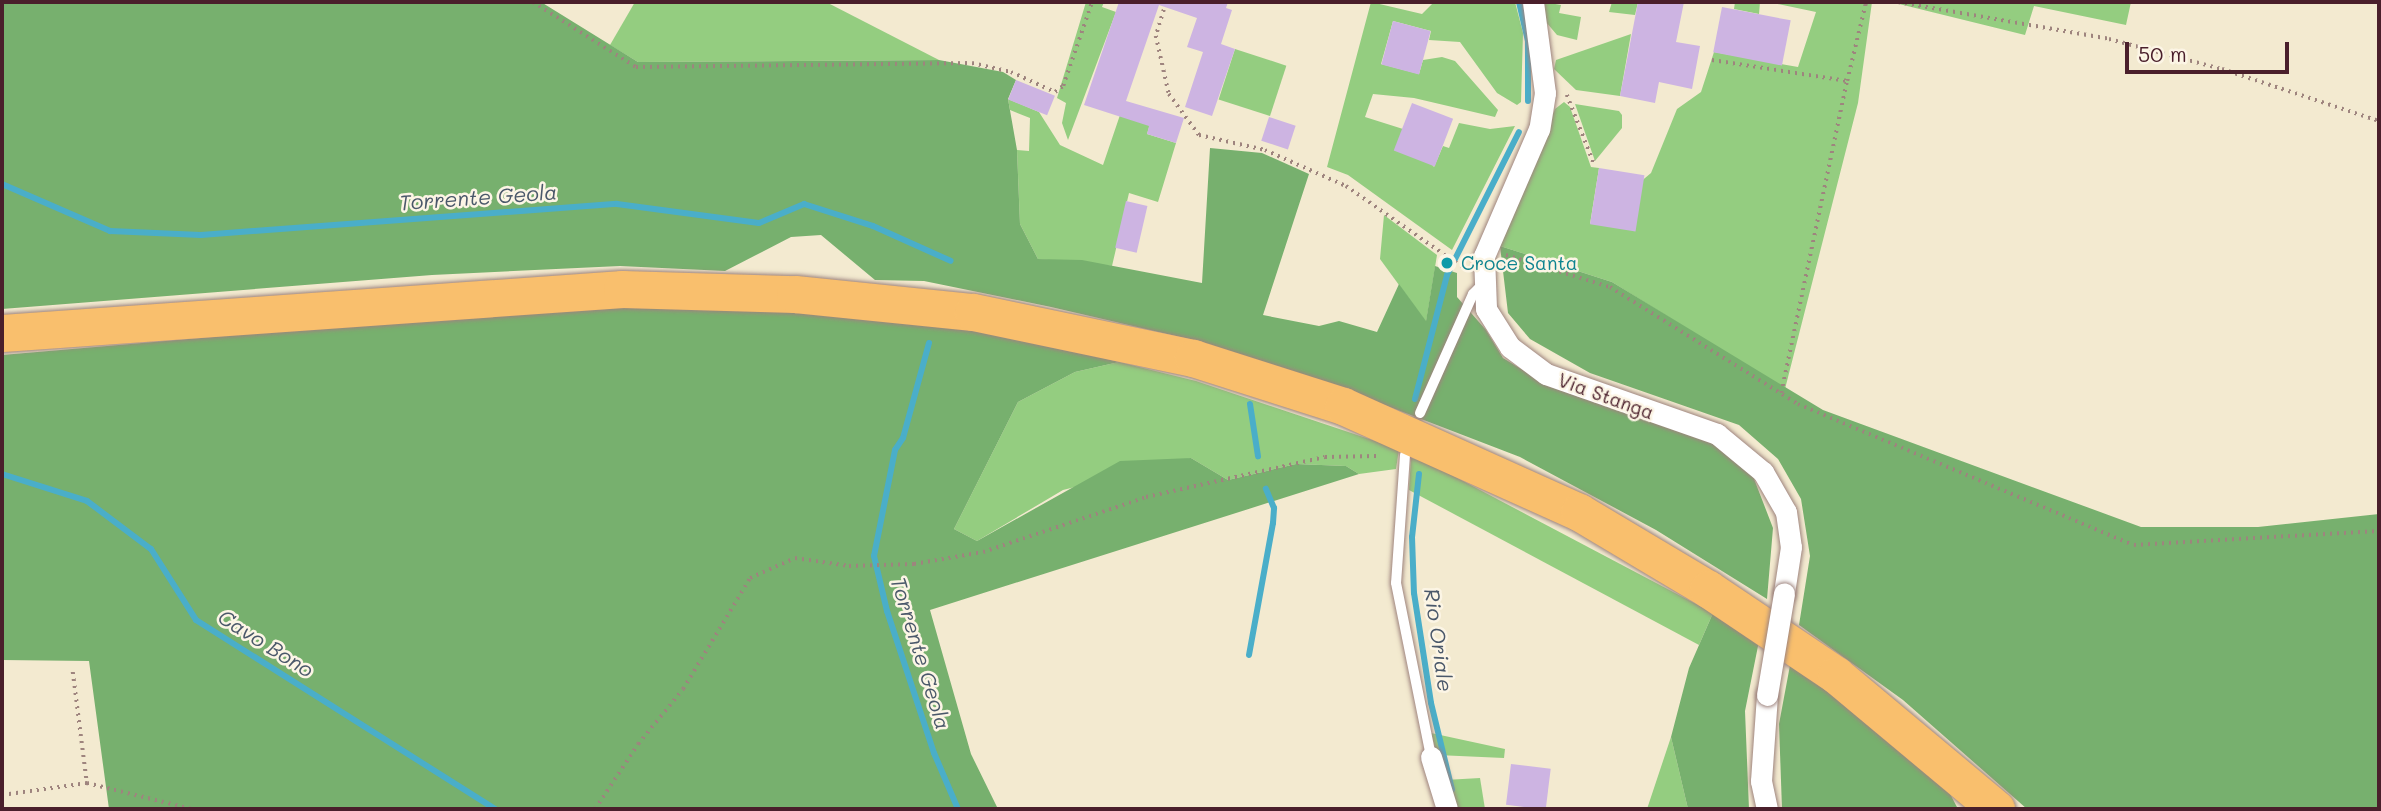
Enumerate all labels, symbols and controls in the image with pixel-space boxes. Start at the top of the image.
scale bar [2129,28,2294,72]
text: 50 m [2138,40,2187,67]
water label: Torrente Geola [398,179,558,215]
place label: Croce Santa [1461,252,1578,274]
marker: Croce Santa [1439,255,1455,271]
street label: Via Stanga [1555,368,1657,424]
water label: Torrente Geola [886,574,956,732]
water label: Rio Oriale [1419,587,1459,693]
water label: Cavo Bono [214,604,318,682]

